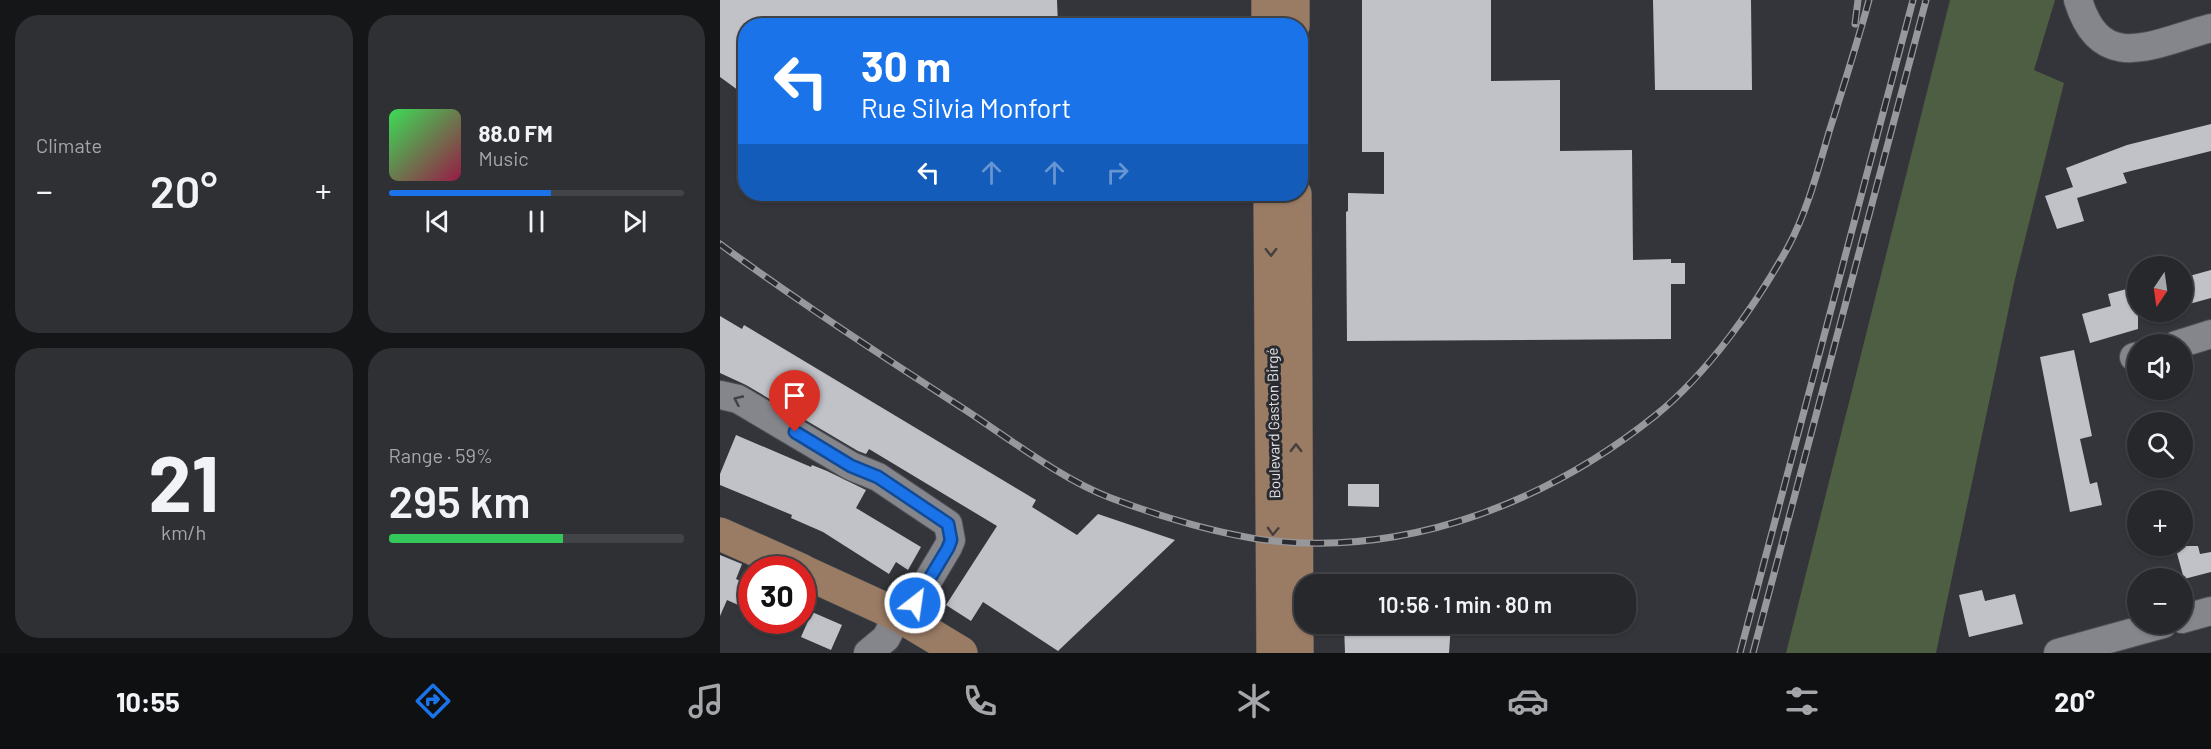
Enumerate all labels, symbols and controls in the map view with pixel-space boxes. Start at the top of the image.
text: 30 m [861,40,951,90]
icon: left [762,42,840,120]
text: Rue Silvia Monfort [861,91,1071,123]
text: 88.0 FM [479,120,553,146]
text: Climate [36,133,102,157]
text: Music [479,146,529,170]
icon: left [912,156,945,189]
icon: ahead [975,156,1008,189]
icon: ahead [1038,156,1071,189]
icon: right [1101,156,1134,189]
text: 20° [150,163,217,217]
text: − [36,170,53,210]
text: + [315,170,332,210]
icon: previous [421,205,454,238]
icon: pause [520,205,553,238]
icon: next [618,205,651,238]
one-way arrow [1264,247,1277,256]
north arrow [2127,256,2193,322]
map controls [2127,256,2193,634]
button: sound [2127,334,2193,400]
street label: Boulevard Gaston Birgé [1263,347,1283,499]
pin [769,370,820,432]
icon: arrive [778,379,811,412]
one-way arrow [734,395,745,407]
button: search [2127,412,2193,478]
text: 21 [148,434,219,528]
text: Range · 59% [389,443,493,467]
one-way arrow [1290,443,1302,452]
text: 295 km [389,473,531,527]
button: + [2127,490,2193,556]
text: km/h [161,520,206,544]
one-way arrow [1267,526,1280,535]
speed limit sign: 30 [738,556,816,634]
button: − [2127,568,2193,634]
position arrow [883,571,947,635]
text: 10:56 · 1 min · 80 m [1378,591,1552,617]
icon: directions [412,680,454,722]
icon: music [685,680,727,722]
icon: phone [959,680,1001,722]
icon: climate [1233,680,1275,722]
icon: car [1507,680,1549,722]
icon: filters [1781,680,1823,722]
text: 10:55 [116,685,180,717]
text: 20° [2054,685,2095,717]

